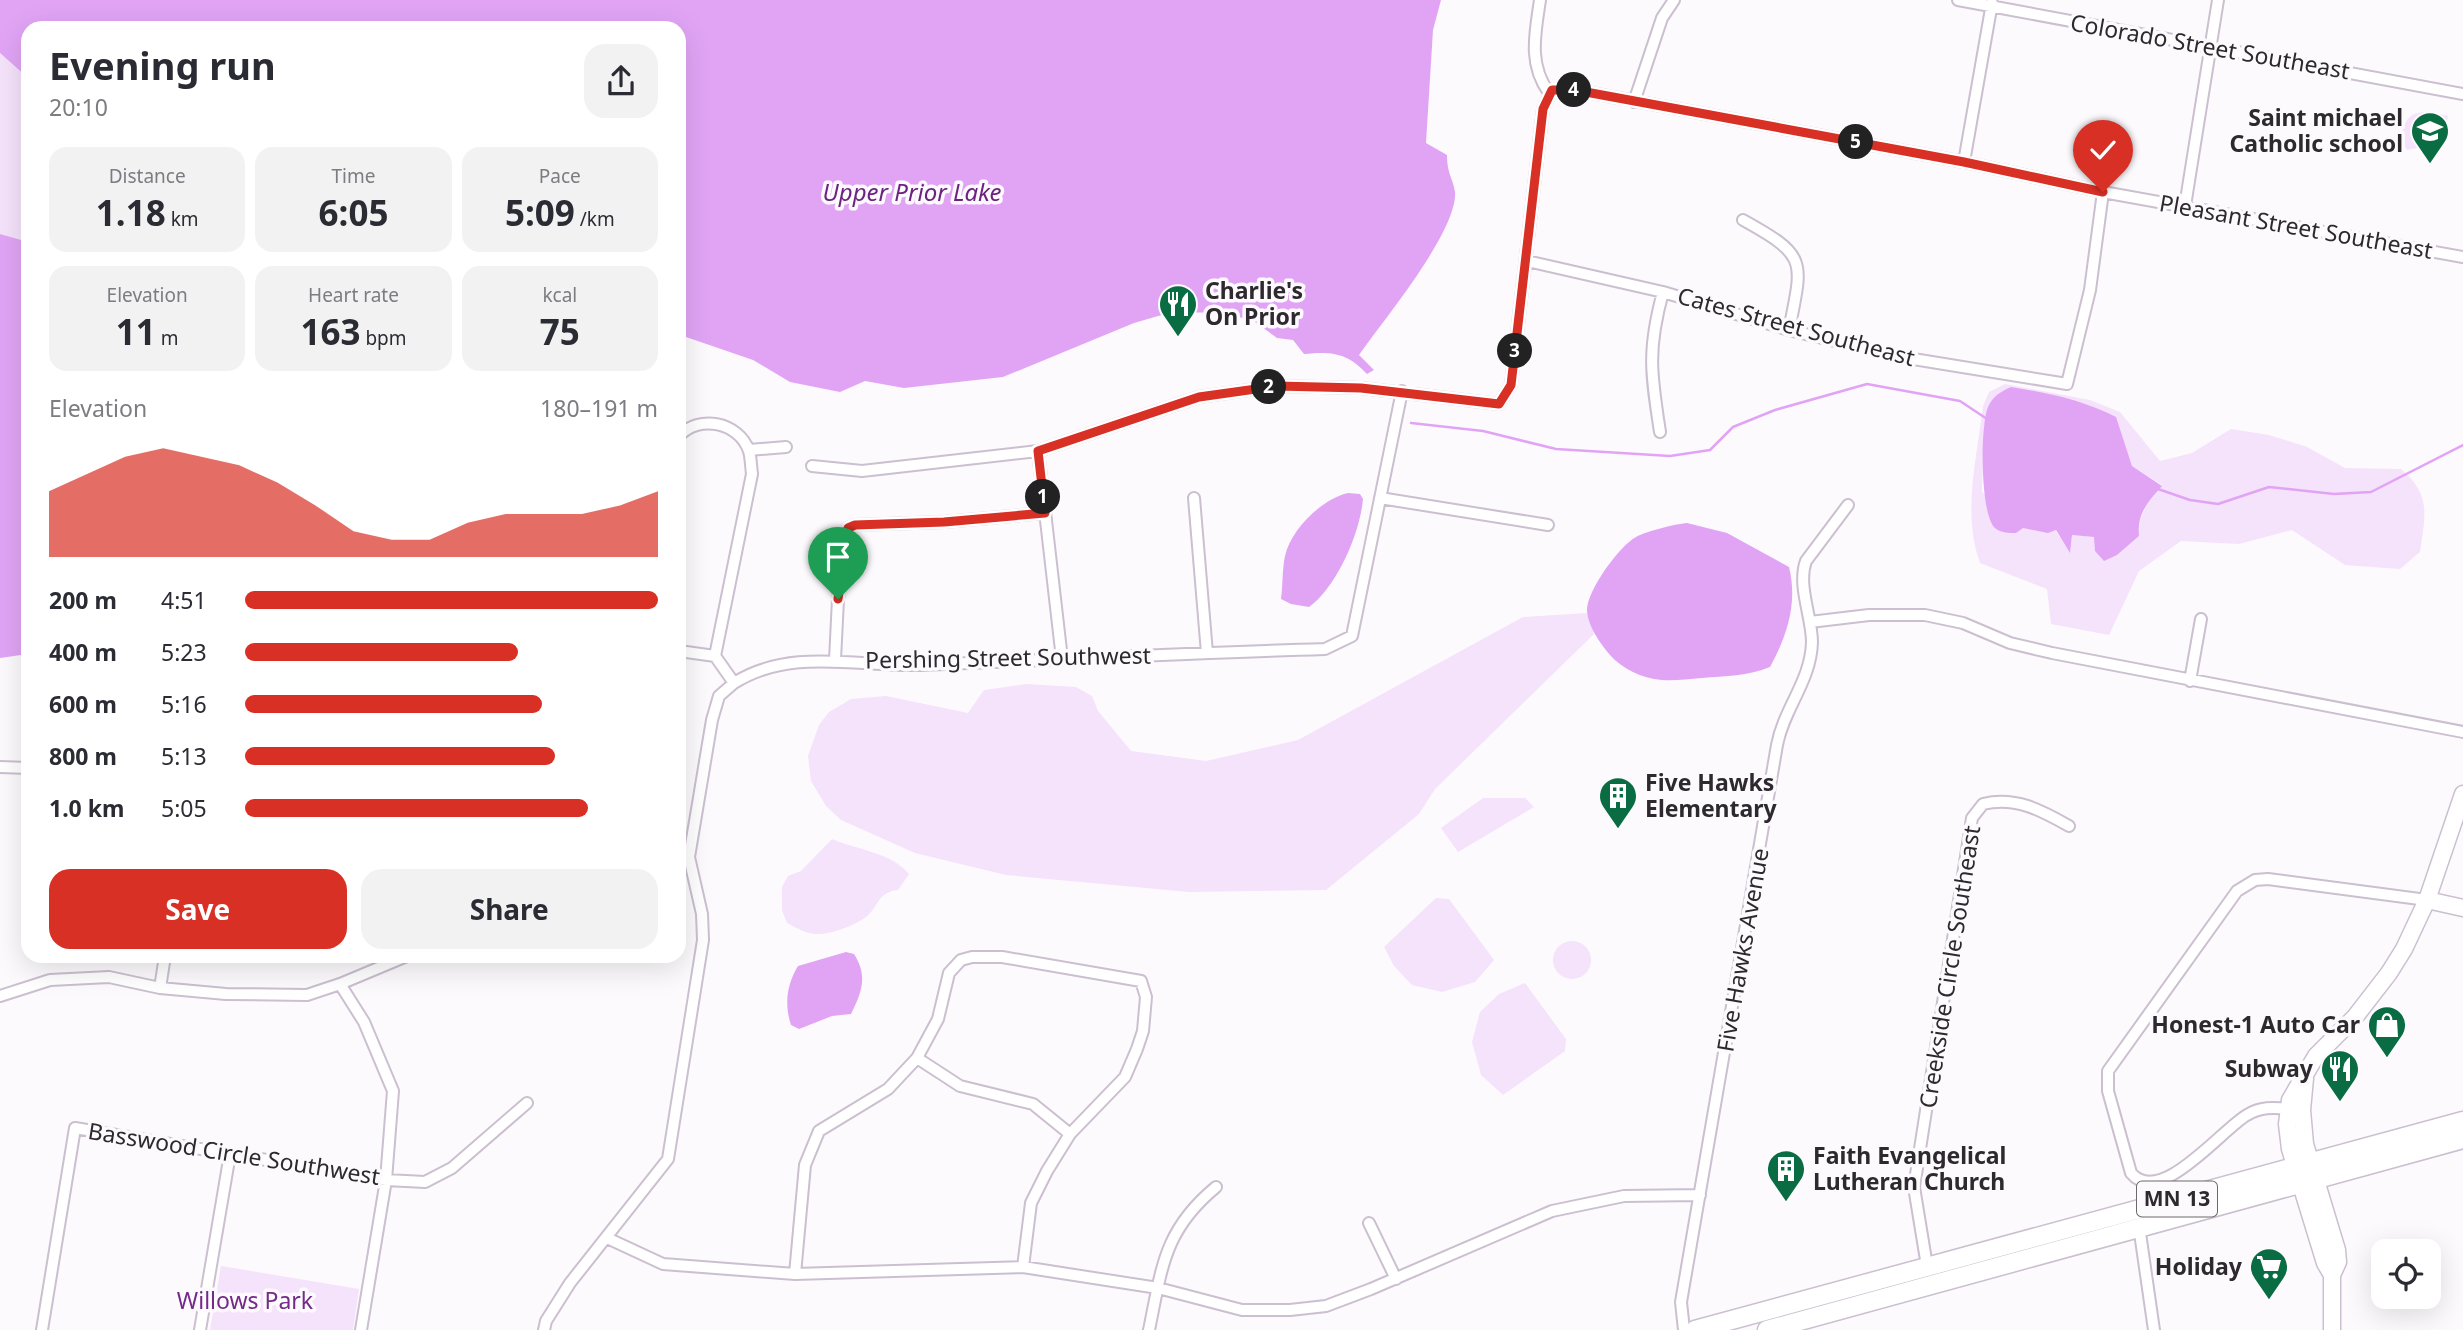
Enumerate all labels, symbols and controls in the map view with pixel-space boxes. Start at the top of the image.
street label: Colorado Street Southeast [2068,6,2352,86]
text: Evening run [49,39,276,91]
button: share [584,44,658,118]
pin: 4 [1556,72,1592,108]
text: 4 [1568,76,1579,102]
text: 20:10 [49,91,108,123]
place label: Saint michael Catholic school [2230,101,2403,159]
school or university icon: Saint michael Catholic school [2409,110,2451,165]
pin [2073,120,2133,192]
pin: 5 [1839,124,1874,160]
text: 5 [1850,128,1861,154]
icon: check [2084,131,2122,169]
text: Distance [109,163,186,189]
text: Time [332,163,375,189]
text: Pace [539,163,581,189]
water label: Upper Prior Lake [823,175,1001,208]
street label: Pleasant Street Southeast [2157,186,2435,266]
text: 1.18 [96,189,166,236]
text: 6:05 [319,189,388,236]
text: 5:09 [505,189,575,236]
text: km [166,206,199,232]
text: /km [575,206,615,232]
place label: Charlie's On Prior [1205,274,1303,332]
street label: Cates Street Southeast [1674,279,1918,373]
text: Elevation [107,282,188,308]
text: Heart rate [308,282,399,308]
text: kcal [542,282,577,308]
restaurant icon: Charlie's On Prior [1157,283,1199,338]
text: 11 [116,308,156,355]
text: 163 [300,308,360,355]
text: 75 [540,308,580,355]
text: m [156,325,179,351]
text: bpm [360,325,407,351]
pin: 3 [1498,334,1532,368]
text: 3 [1509,337,1520,363]
pin: 2 [1252,370,1286,404]
text: 2 [1263,373,1274,399]
text: Elevation [49,392,147,424]
text: 180–191 m [540,392,658,424]
pin: 1 [1026,480,1060,514]
text: 1 [1037,483,1048,509]
pin [808,527,868,599]
icon: arrive [819,538,857,576]
text: 200 m [49,584,117,616]
text: 4:51 [161,584,207,616]
text: 400 m [49,636,117,668]
text: 5:23 [161,636,207,668]
street label: Pershing Street Southwest [865,639,1151,675]
text: 600 m [49,688,117,720]
text: 5:16 [161,688,207,720]
text: 800 m [49,740,117,772]
text: 5:13 [161,740,207,772]
place label: Five Hawks Elementary [1645,766,1778,824]
building icon: Five Hawks Elementary [1597,775,1639,830]
text: 1.0 km [49,792,124,824]
text: 5:05 [161,792,207,824]
street label: Creekside Circle Southeast [1911,823,1987,1110]
street label: Five Hawks Avenue [1708,845,1776,1054]
button: Save [49,869,347,949]
button: Share [361,869,658,949]
shop icon: Honest-1 Auto Car [2366,1004,2408,1059]
place label: Honest-1 Auto Car [2151,1008,2360,1040]
restaurant icon: Subway [2319,1048,2361,1103]
place label: Subway [2225,1052,2314,1084]
street label: Basswood Circle Southwest [86,1114,382,1192]
place label: Faith Evangelical Lutheran Church [1813,1139,2006,1197]
building icon: Faith Evangelical Lutheran Church [1765,1148,1807,1203]
road number: MN 13 [2137,1182,2217,1216]
map controls [2371,1239,2441,1309]
button: locate [2371,1239,2441,1309]
supermarket icon: Holiday [2248,1246,2290,1301]
place label: Holiday [2155,1250,2243,1282]
park label: Willows Park [177,1284,314,1316]

